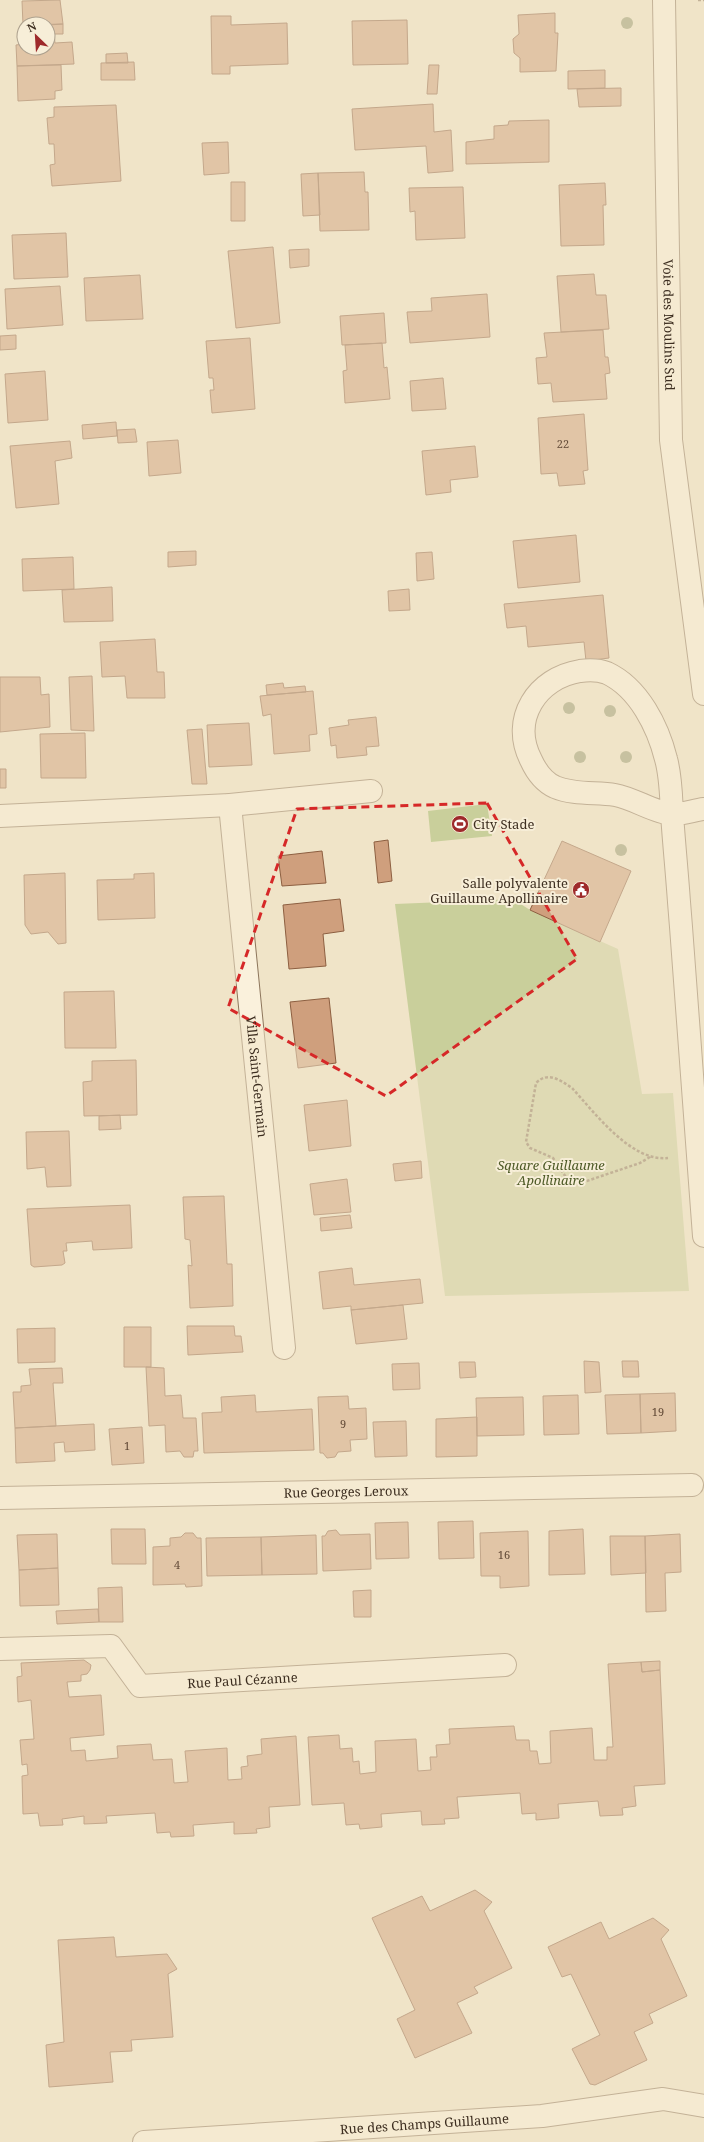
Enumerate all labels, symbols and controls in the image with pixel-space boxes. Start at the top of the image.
north arrow [16,16,56,56]
text: N [24,18,39,35]
street label: Voie des Moulins Sud [659,259,679,391]
house number: 22 [557,436,569,451]
sports icon: City Stade [450,814,470,834]
place label: City Stade [473,815,534,833]
place label: Salle polyvalente Guillaume Apollinaire [430,874,568,907]
public building icon: Salle polyvalente Guillaume Apollinaire [571,880,591,900]
street label: Villa Saint-Germain [242,1015,272,1139]
park label: Square Guillaume Apollinaire [497,1156,605,1189]
house number: 19 [652,1404,664,1419]
house number: 9 [340,1416,346,1431]
house number: 1 [124,1438,130,1453]
street label: Rue Georges Leroux [283,1481,409,1502]
house number: 16 [498,1547,510,1562]
house number: 4 [174,1557,180,1572]
street label: Rue Paul Cézanne [187,1668,298,1692]
street label: Rue des Champs Guillaume [339,2109,509,2138]

